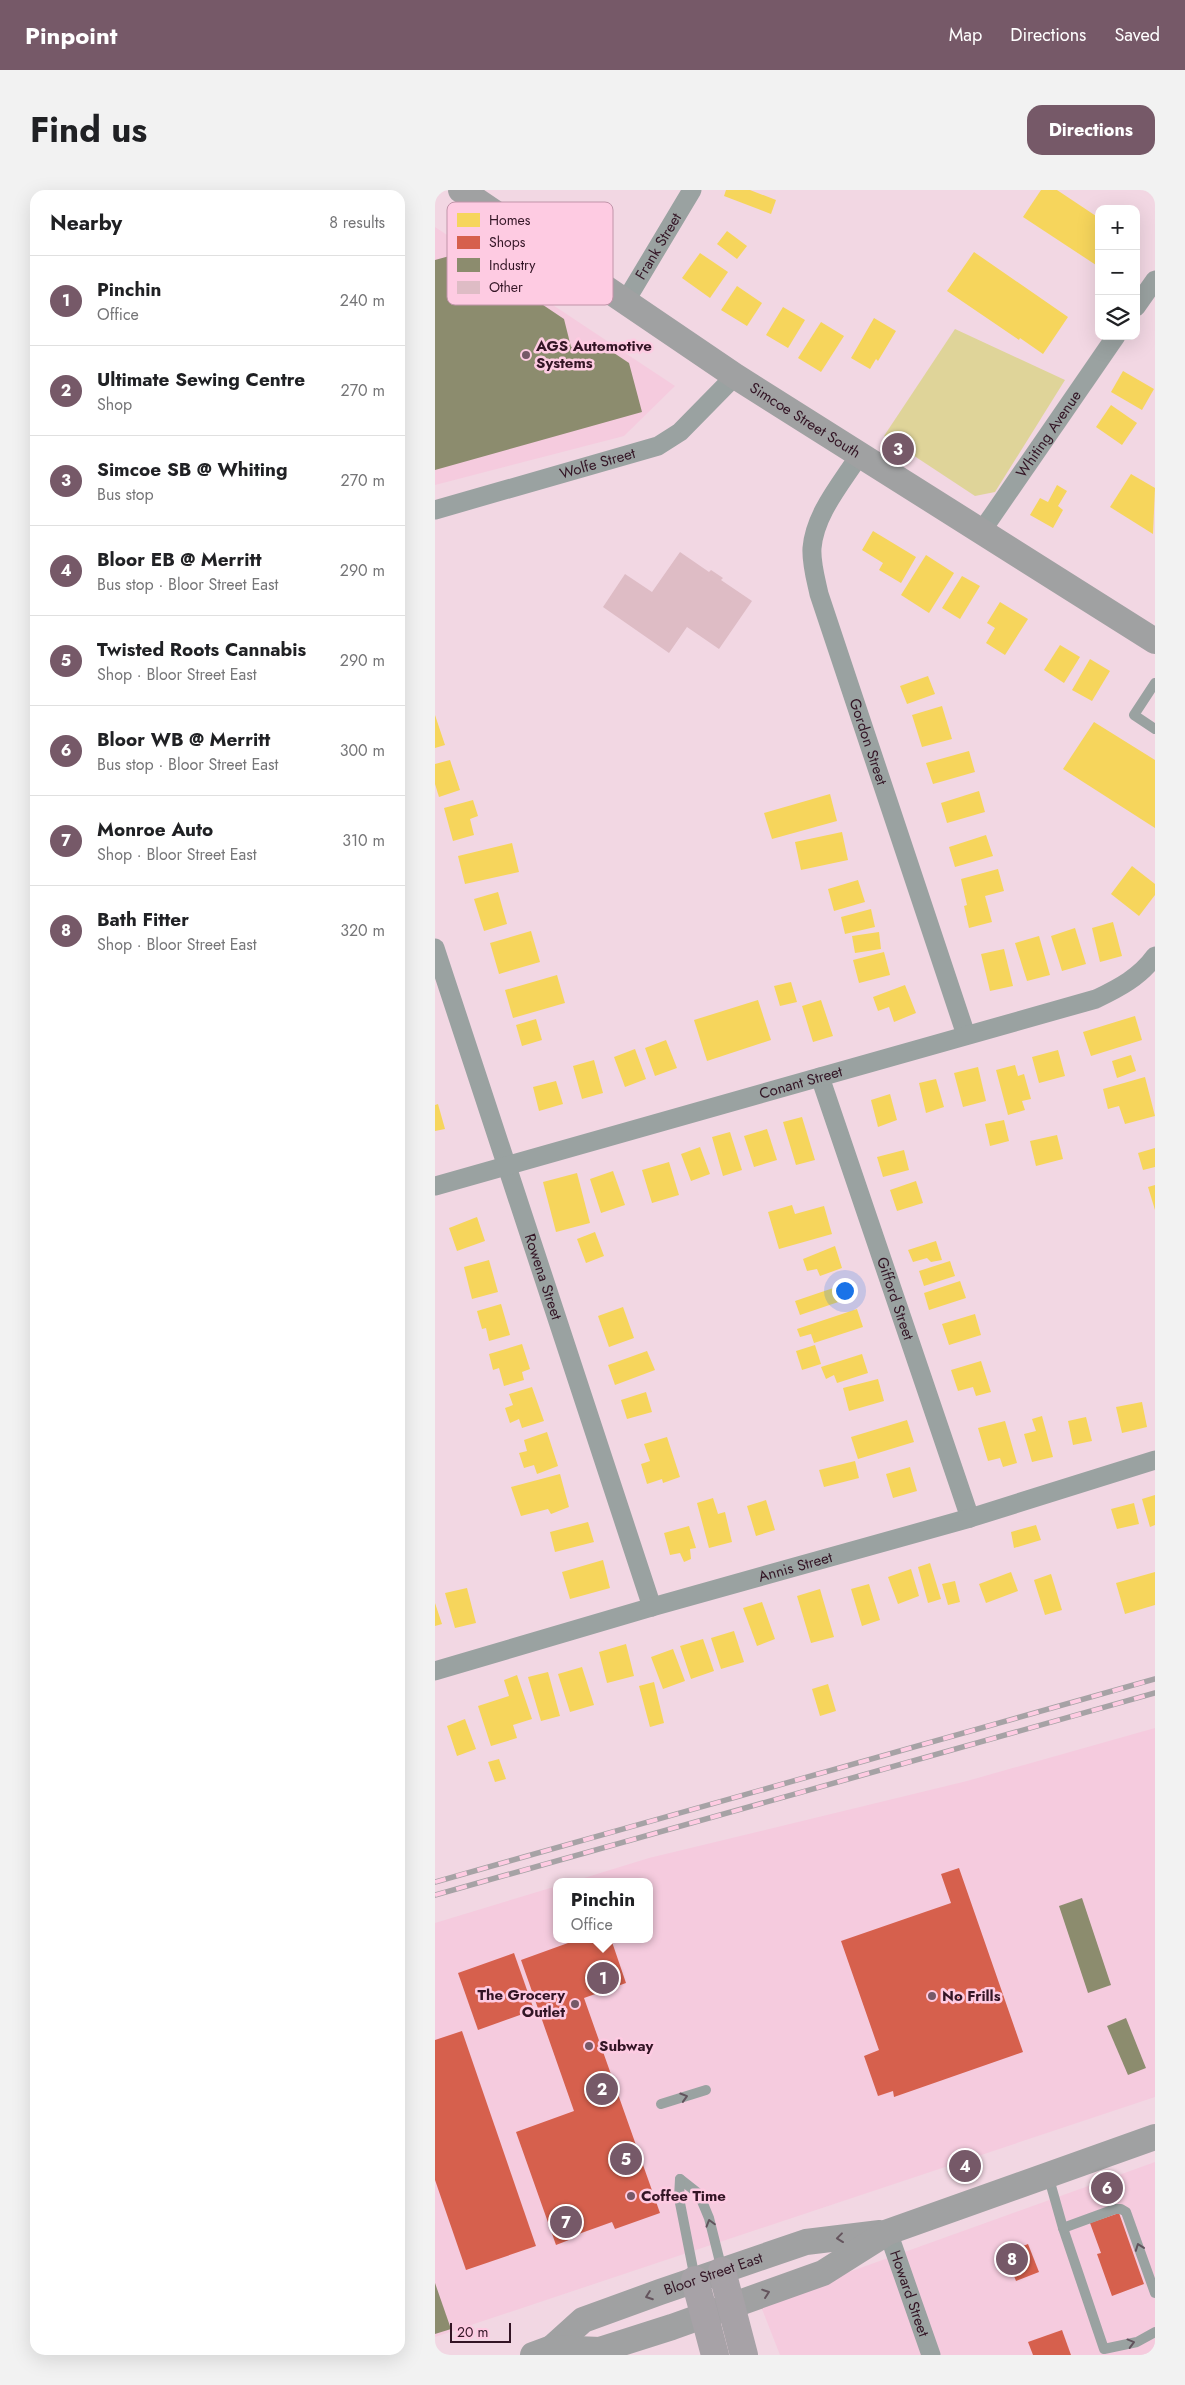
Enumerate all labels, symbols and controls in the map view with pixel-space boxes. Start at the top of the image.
text: Pinpoint [25,18,117,53]
text: Map [949,22,982,48]
text: Directions [1010,22,1086,48]
text: Saved [1114,22,1160,48]
text: Find us [30,105,147,155]
button: Directions [1027,105,1155,155]
legend [447,202,613,305]
map controls [1095,205,1140,340]
button: + [1095,205,1140,250]
text: Nearby [50,208,122,238]
street label: Frank Street [630,208,687,284]
text: Homes [489,210,531,230]
text: 8 results [329,211,385,234]
text: Shops [489,232,526,252]
button: − [1095,250,1140,295]
text: Industry [489,255,536,275]
text: Pinchin [97,276,161,303]
text: Other [489,277,523,297]
text: 1 [62,289,70,312]
text: 240 m [340,289,385,312]
button: layers [1095,295,1140,340]
text: Office [97,303,139,326]
place label: AGS Automotive Systems [535,335,652,374]
marker: AGS Automotive Systems [520,349,532,361]
text: Ultimate Sewing Centre [97,366,305,393]
street label: Simcoe Street South [745,377,865,464]
text: 2 [61,379,71,402]
text: 270 m [341,379,385,402]
street label: Whiting Avenue [1011,386,1087,482]
text: Shop [97,393,132,416]
pin: 3 [882,430,914,468]
street label: Wolfe Street [557,442,638,485]
text: Simcoe SB @ Whiting [97,456,288,483]
text: 3 [61,469,71,492]
text: 270 m [341,469,385,492]
text: Bus stop [97,483,154,506]
text: Bloor EB @ Merritt [97,546,262,573]
text: 4 [60,559,72,582]
text: 290 m [340,559,385,582]
text: Bus stop · Bloor Street East [97,573,278,596]
text: Twisted Roots Cannabis [97,636,306,663]
text: 5 [61,649,71,672]
text: 290 m [340,649,385,672]
text: Shop · Bloor Street East [97,663,257,686]
street label: Gordon Street [844,695,893,788]
text: Bloor WB @ Merritt [97,726,270,753]
text: 6 [61,739,71,762]
text: 300 m [340,739,385,762]
text: Bus stop · Bloor Street East [97,753,278,776]
text: Monroe Auto [97,816,213,843]
text: 7 [61,829,71,852]
text: 310 m [342,829,385,852]
text: Shop · Bloor Street East [97,843,257,866]
text: Bath Fitter [97,906,189,933]
text: 8 [61,919,71,942]
text: 320 m [340,919,385,942]
text: Shop · Bloor Street East [97,933,257,956]
street label: Conant Street [757,1060,845,1105]
street label: Rowena Street [519,1231,568,1323]
street label: Gifford Street [871,1254,920,1343]
your location [832,1278,858,1304]
street label: Annis Street [756,1546,835,1588]
popup [553,1878,653,1943]
text: Pinchin [571,1886,635,1913]
text: Office [571,1913,613,1936]
pin: 1 [587,1959,619,1997]
place label: The Grocery Outlet [478,1984,565,2023]
place label: No Frills [942,1985,1001,2007]
marker: No Frills [926,1990,938,2002]
marker: The Grocery Outlet [569,1998,581,2010]
place label: Subway [599,2035,653,2057]
marker: Subway [583,2040,595,2052]
pin: 2 [586,2070,618,2108]
one-way arrow [679,2093,687,2103]
pin: 5 [610,2140,642,2178]
pin: 4 [949,2147,981,2185]
pin: 6 [1091,2169,1123,2207]
place label: Coffee Time [641,2185,726,2207]
marker: Coffee Time [625,2190,637,2202]
pin: 7 [550,2203,582,2241]
one-way arrow [706,2220,716,2228]
one-way arrow [836,2232,844,2243]
pin: 8 [996,2240,1028,2278]
one-way arrow [1135,2244,1145,2252]
street label: Bloor Street East [661,2246,766,2301]
street label: Howard Street [884,2247,935,2340]
one-way arrow [761,2289,769,2299]
one-way arrow [646,2290,654,2300]
scale bar [450,2320,511,2343]
text: 20 m [457,2322,489,2342]
one-way arrow [1126,2338,1135,2349]

